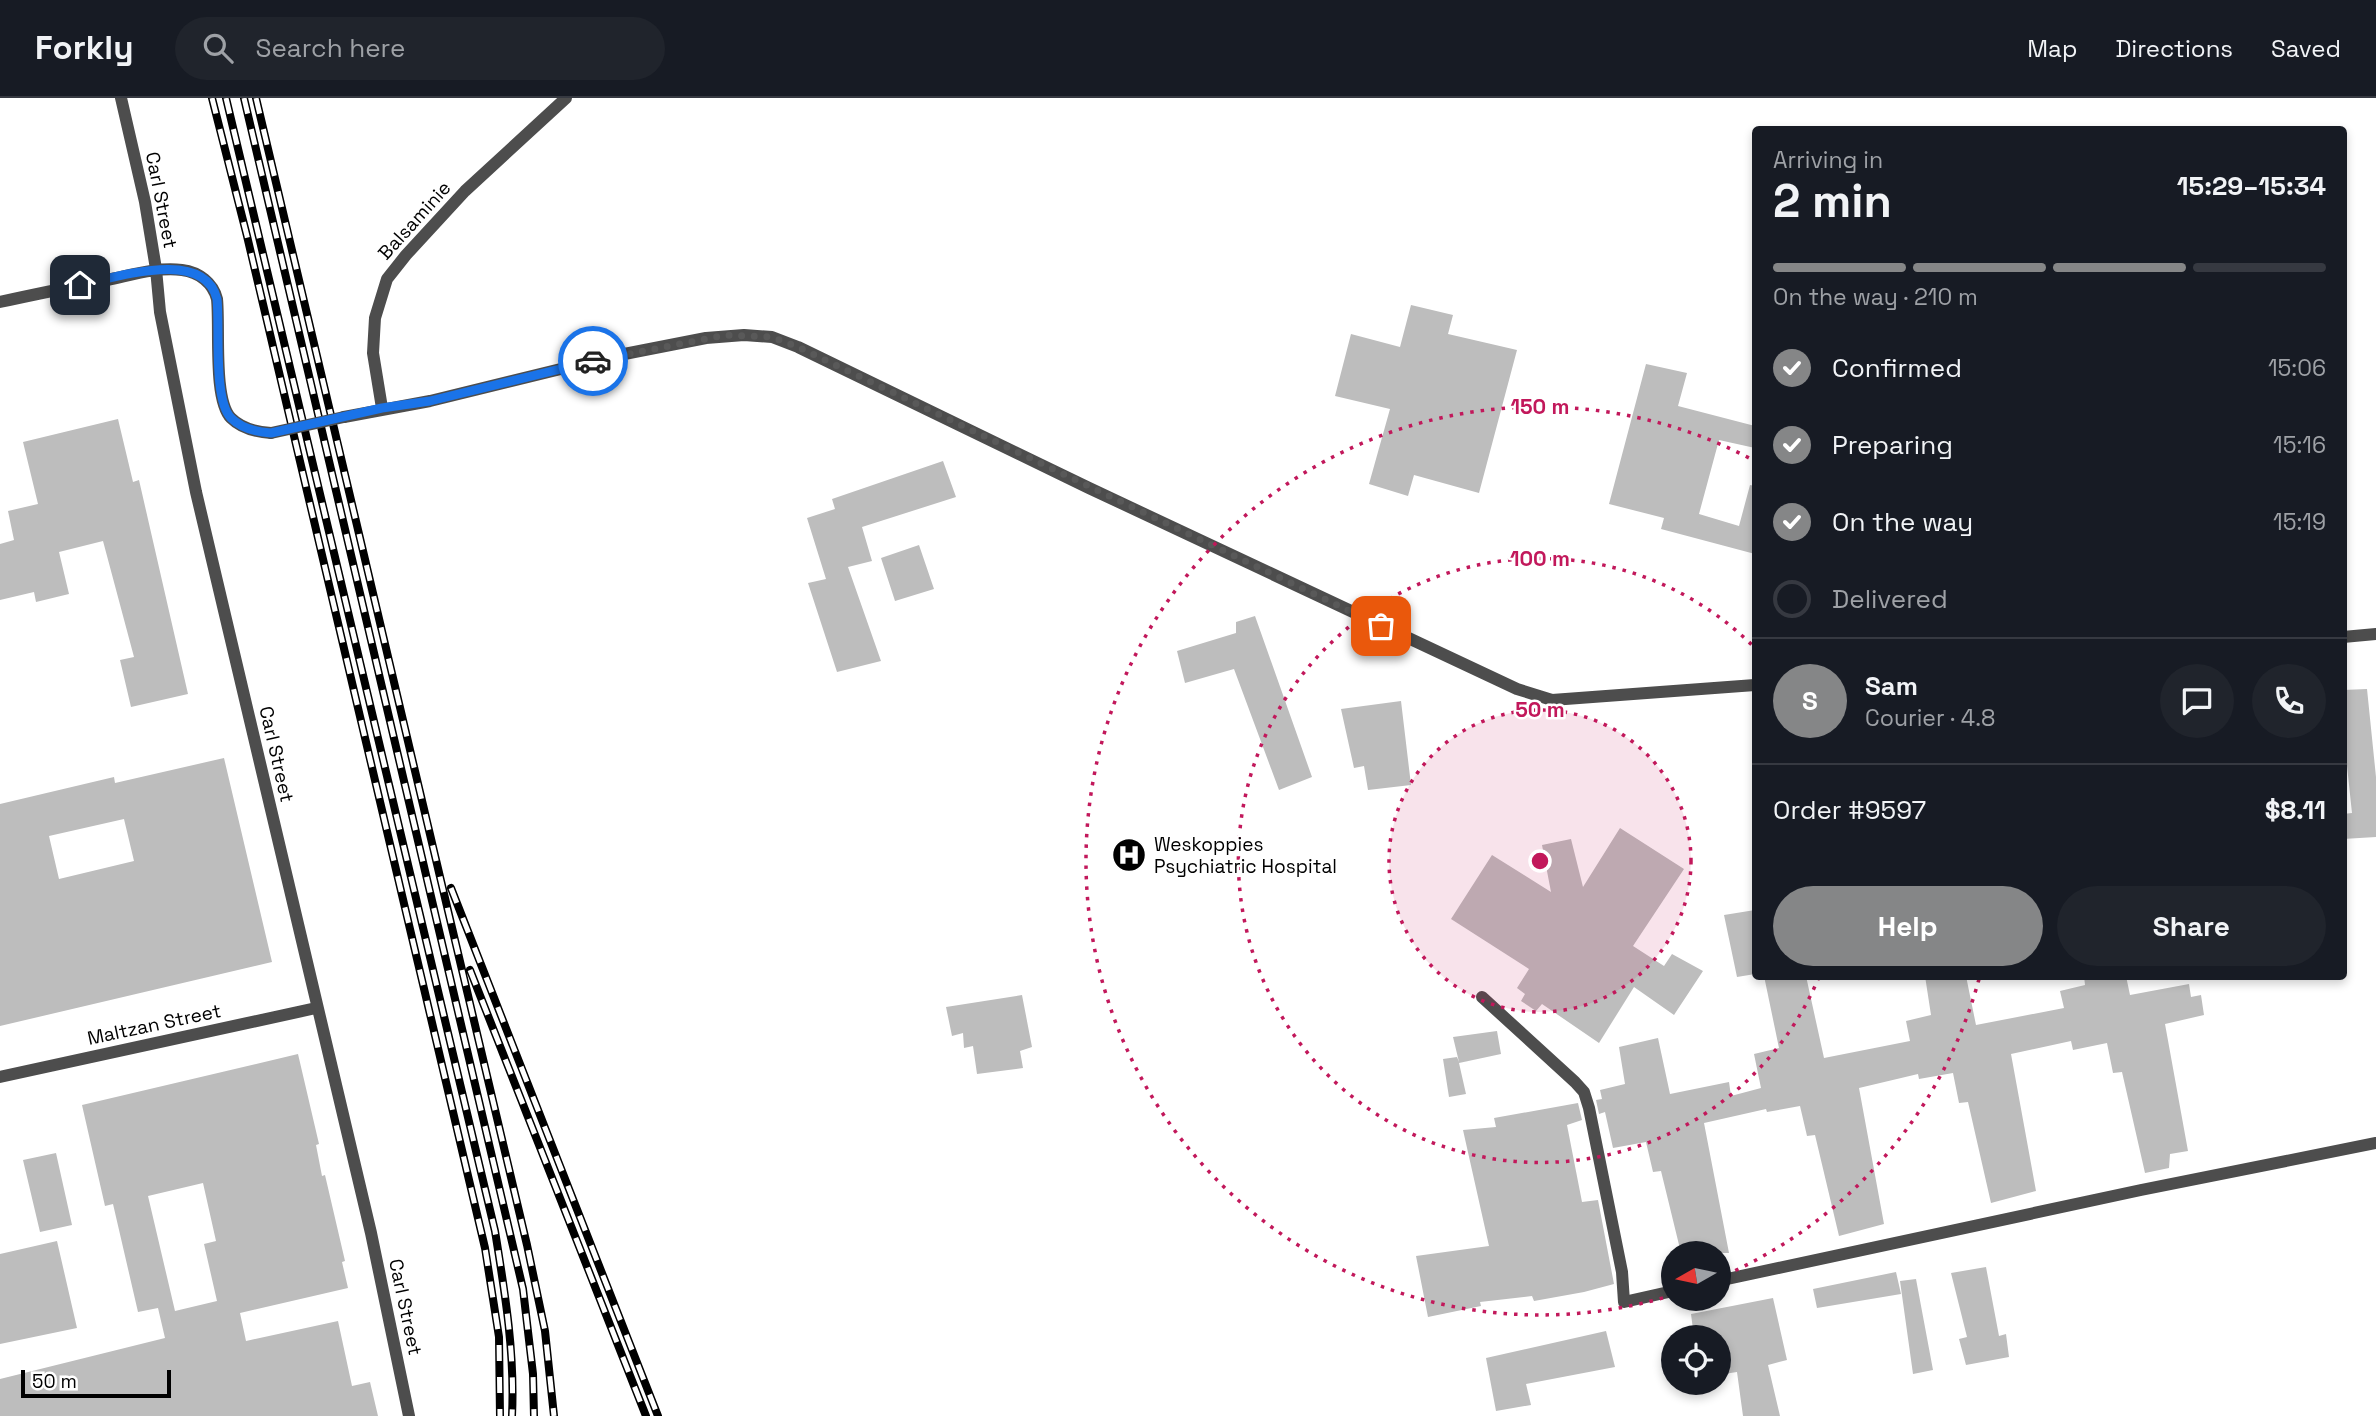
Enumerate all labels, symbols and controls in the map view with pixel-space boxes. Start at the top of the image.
search box [175,17,665,80]
text: Forkly [35,27,133,69]
icon: search [199,29,237,67]
text: Search here [255,31,405,65]
text: Map [2027,33,2077,64]
text: Directions [2115,33,2233,64]
text: Saved [2271,33,2341,64]
text: Arriving in [1773,145,1883,175]
street label: Carl Street [140,150,183,251]
text: 15:29–15:34 [2177,169,2326,203]
text: 2 min [1773,172,1892,230]
street label: Balsaminie [372,176,456,265]
pin [50,255,110,315]
icon: home [61,266,99,304]
text: On the way · 210 m [1773,282,1978,312]
courier [558,326,628,396]
icon: car [574,342,612,380]
icon: check [1773,349,1811,387]
text: Confirmed [1832,351,1962,385]
text: 15:06 [2268,353,2326,383]
text: 150 m [1511,393,1569,420]
icon: check [1773,426,1811,464]
text: Preparing [1832,428,1953,462]
text: 15:16 [2273,430,2326,460]
icon: check [1773,503,1811,541]
text: On the way [1832,505,1973,539]
text: 15:19 [2273,507,2326,537]
text: 100 m [1510,545,1570,572]
text: Delivered [1832,582,1948,616]
pin [1351,596,1411,656]
icon: bag [1362,607,1400,645]
button: chat [2160,664,2234,738]
button: phone [2252,664,2326,738]
text: Sam [1865,669,1918,703]
text: S [1802,684,1818,718]
text: 50 m [1515,696,1565,723]
text: Courier · 4.8 [1865,703,1995,733]
street label: Carl Street [253,704,300,805]
text: Order #9597 [1773,793,1926,827]
text: $8.11 [2265,793,2326,827]
place label: Weskoppies Psychiatric Hospital [1154,832,1337,879]
hospital icon: Weskoppies Psychiatric Hospital [1110,836,1148,874]
centre of rings [1528,849,1552,873]
button: Help [1773,886,2043,966]
button: Share [2057,886,2326,966]
street label: Maltzan Street [85,998,223,1051]
north arrow [1661,1241,1731,1311]
map controls [1661,1241,1731,1395]
street label: Carl Street [383,1257,428,1358]
button: locate [1661,1325,1731,1395]
scale bar [21,1367,172,1399]
text: 50 m [32,1369,77,1394]

